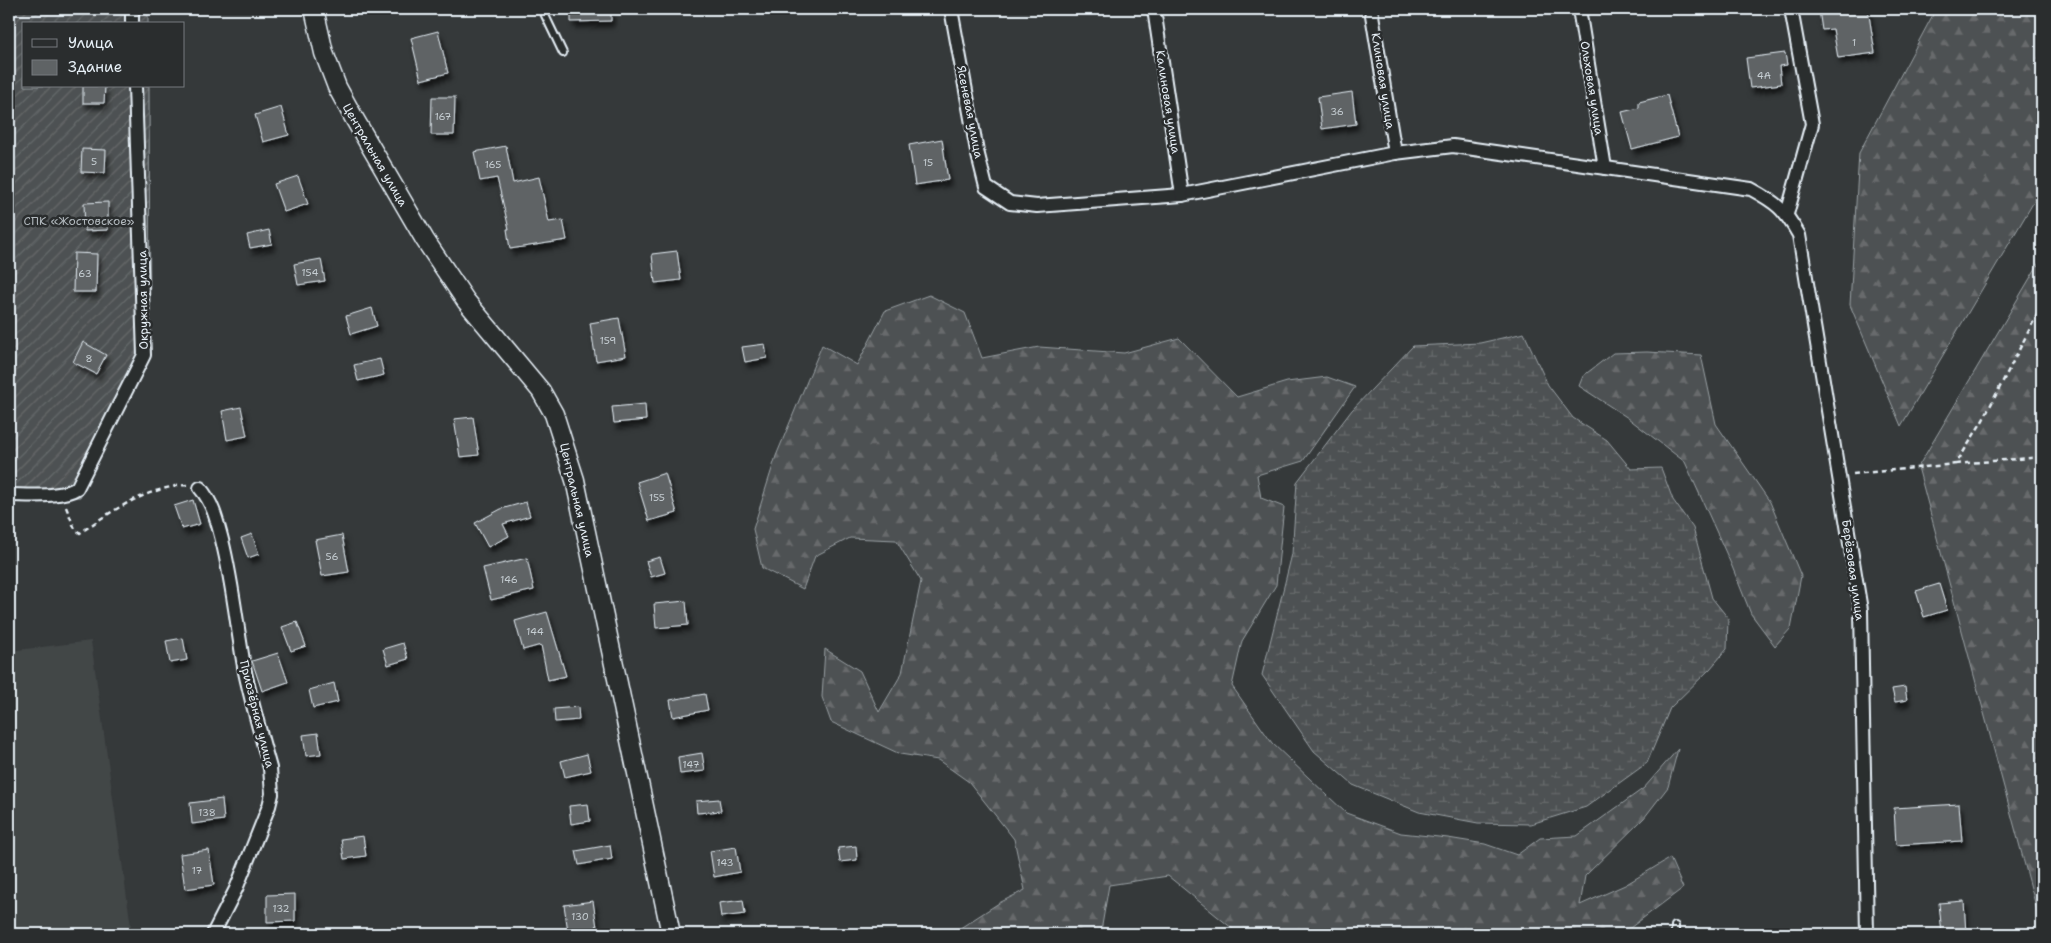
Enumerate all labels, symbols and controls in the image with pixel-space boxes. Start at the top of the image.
legend [22,22,185,88]
street label: Клиновая улица [1367,32,1399,131]
text: Улица [68,33,114,53]
house number: 1 [1852,36,1856,49]
street label: Ольховая улица [1577,40,1607,137]
street label: Калиновая улица [1152,49,1184,155]
text: Здание [68,57,122,77]
street label: Ясеневая улица [953,64,987,160]
house number: 4А [1757,69,1771,82]
street label: Центральная улица [339,100,411,210]
house number: 36 [1330,105,1344,118]
house number: 167 [435,110,451,123]
house number: 5 [91,155,97,168]
house number: 15 [923,156,933,169]
house number: 165 [485,158,501,171]
park label: СПК «Жостовское» [24,213,135,229]
street label: Окружная улица [134,250,152,350]
house number: 154 [302,266,318,279]
house number: 63 [78,267,92,280]
house number: 159 [600,334,616,347]
house number: 8 [86,352,93,365]
street label: Центральная улица [556,441,598,559]
house number: 155 [649,491,665,504]
street label: Берёзовая улица [1838,518,1868,622]
house number: 56 [326,550,338,563]
house number: 146 [500,573,518,586]
house number: 144 [526,625,544,638]
street label: Приозёрная улица [236,659,278,770]
house number: 147 [682,758,700,771]
house number: 138 [198,806,216,819]
house number: 143 [716,856,734,869]
house number: 17 [192,864,202,877]
house number: 132 [272,902,290,915]
house number: 130 [571,910,589,923]

